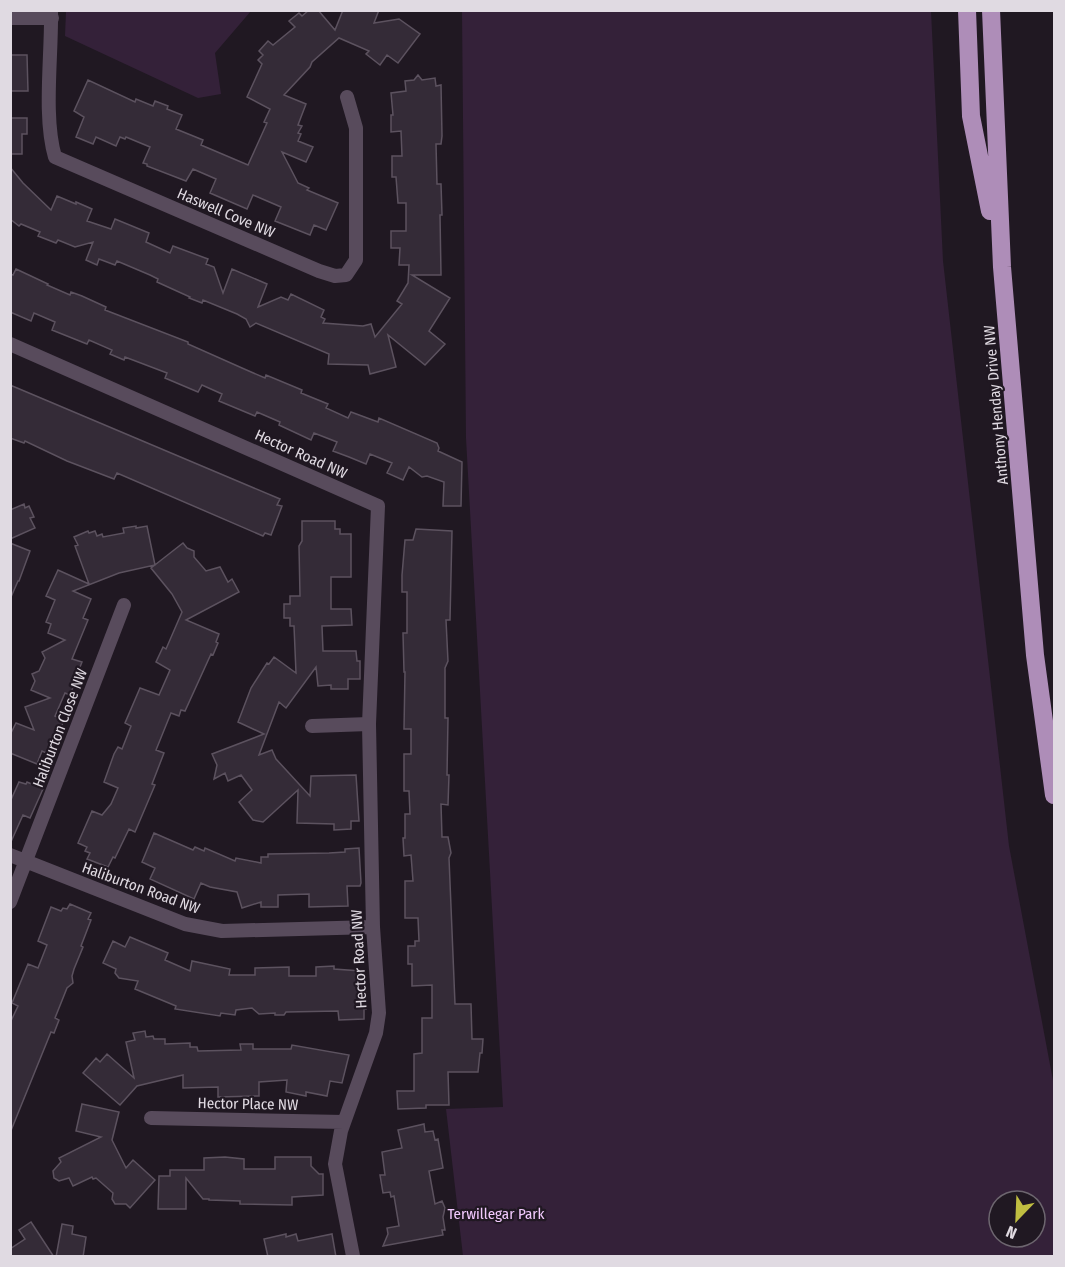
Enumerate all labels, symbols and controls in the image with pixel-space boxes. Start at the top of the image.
street label: Haswell Cove NW [174,184,278,242]
street label: Anthony Henday Drive NW [980,325,1012,485]
street label: Hector Road NW [252,426,350,482]
street label: Haliburton Close NW [29,666,91,790]
street label: Haliburton Road NW [80,858,202,918]
street label: Hector Road NW [347,909,371,1009]
street label: Hector Place NW [198,1094,298,1114]
north arrow [987,1189,1047,1249]
park label: Terwillegar Park [447,1205,545,1223]
text: N [1003,1222,1019,1243]

